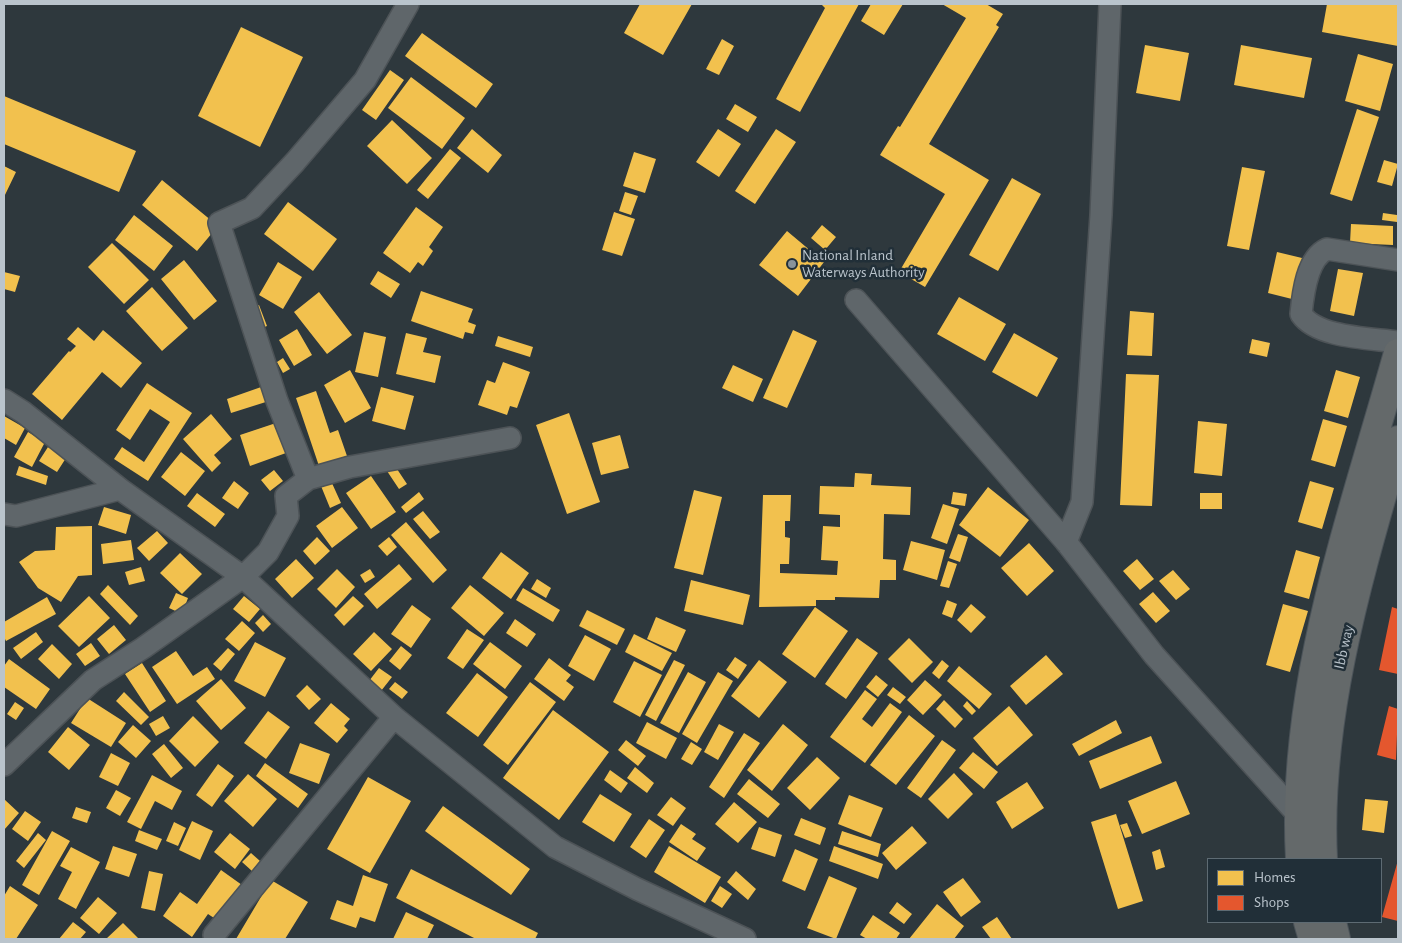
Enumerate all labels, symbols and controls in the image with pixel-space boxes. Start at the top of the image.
place label: National Inland Waterways Authority [802,246,925,281]
marker: National Inland Waterways Authority [786,258,798,270]
street label: Ibb way [1330,623,1358,671]
legend [1207,858,1382,923]
text: Homes [1254,870,1296,885]
text: Shops [1254,895,1289,910]

